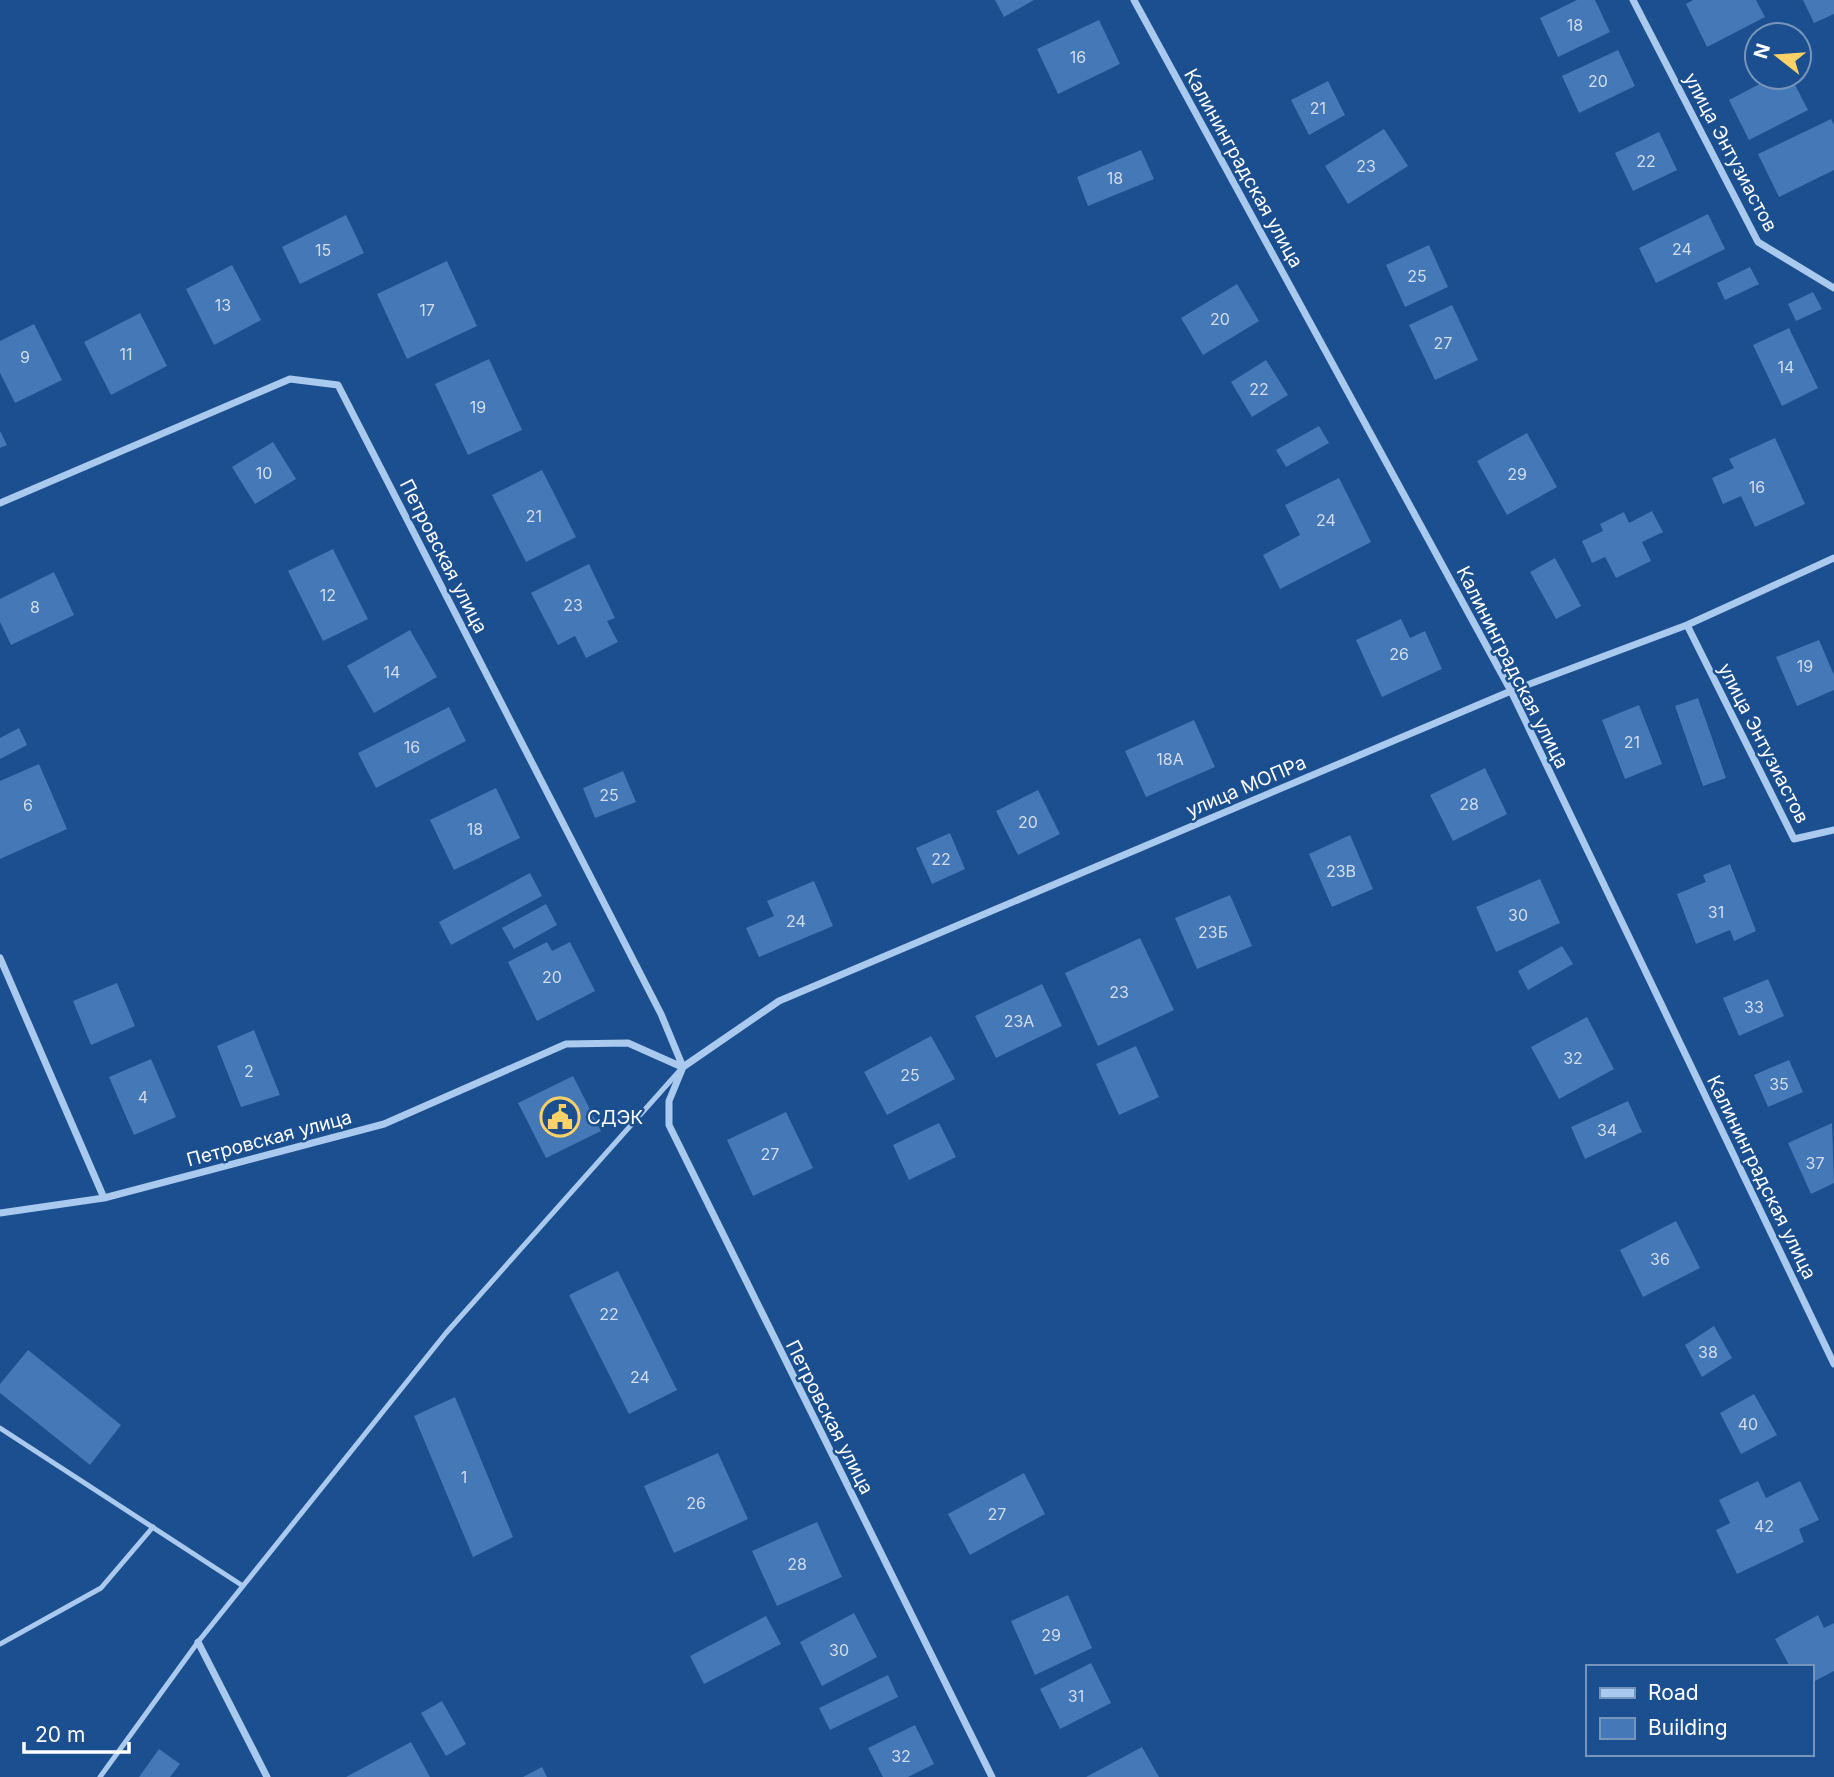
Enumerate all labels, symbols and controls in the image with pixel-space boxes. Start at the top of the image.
house number: 18 [1567,15,1583,35]
north arrow [1743,21,1813,91]
text: N [1749,41,1775,61]
house number: 16 [1070,47,1086,67]
street label: Калининградская улица [1179,65,1308,272]
street label: улица Энтузиастов [1679,69,1782,236]
house number: 20 [1588,71,1608,91]
house number: 21 [1310,98,1326,118]
house number: 22 [1636,151,1656,171]
house number: 23 [1356,156,1376,176]
house number: 18 [1107,168,1123,188]
house number: 24 [1672,239,1692,259]
house number: 15 [315,240,331,260]
house number: 25 [1407,266,1427,286]
house number: 13 [215,295,231,315]
house number: 17 [419,300,435,320]
house number: 20 [1210,309,1230,329]
house number: 27 [1434,333,1452,353]
house number: 11 [119,344,133,364]
house number: 9 [20,347,30,367]
house number: 14 [1778,357,1794,377]
house number: 22 [1249,379,1269,399]
house number: 19 [470,397,486,417]
house number: 10 [256,463,272,483]
house number: 29 [1507,464,1527,484]
street label: Петровская улица [395,475,492,637]
house number: 16 [1749,477,1765,497]
house number: 21 [526,506,542,526]
house number: 24 [1316,510,1336,530]
street label: Калининградская улица [1451,562,1574,772]
house number: 12 [320,585,336,605]
house number: 23 [563,595,583,615]
house number: 8 [30,597,40,617]
house number: 26 [1389,644,1409,664]
house number: 19 [1797,656,1813,676]
street label: улица Энтузиастов [1713,659,1814,827]
house number: 14 [384,662,400,682]
house number: 21 [1624,732,1640,752]
house number: 16 [404,737,420,757]
house number: 18А [1156,749,1184,769]
street label: улица МОПРа [1183,751,1310,822]
house number: 25 [599,785,619,805]
house number: 28 [1459,794,1479,814]
house number: 6 [23,795,33,815]
house number: 20 [1018,812,1038,832]
house number: 18 [467,819,483,839]
house number: 22 [931,849,951,869]
house number: 23В [1326,861,1356,881]
house number: 31 [1708,902,1724,922]
house number: 30 [1508,905,1528,925]
house number: 24 [786,911,806,931]
house number: 23Б [1198,922,1228,942]
house number: 20 [542,967,562,987]
house number: 23 [1109,982,1129,1002]
house number: 33 [1744,997,1764,1017]
house number: 23А [1004,1011,1034,1031]
house number: 32 [1563,1048,1583,1068]
house number: 2 [244,1061,254,1081]
house number: 25 [900,1065,920,1085]
street label: Калининградская улица [1702,1072,1821,1283]
house number: 35 [1769,1074,1789,1094]
house number: 4 [138,1087,148,1107]
public building icon: СДЭК [539,1096,581,1138]
street label: Петровская улица [184,1105,354,1172]
place label: СДЭК [587,1106,643,1129]
house number: 34 [1597,1120,1617,1140]
house number: 27 [761,1144,779,1164]
house number: 37 [1806,1153,1824,1173]
house number: 36 [1650,1249,1670,1269]
house number: 22 [599,1304,619,1324]
street label: Петровская улица [781,1336,878,1498]
house number: 38 [1698,1342,1718,1362]
house number: 24 [630,1367,650,1387]
house number: 40 [1738,1414,1758,1434]
house number: 1 [461,1467,467,1487]
house number: 26 [686,1493,706,1513]
house number: 27 [988,1504,1006,1524]
house number: 42 [1754,1516,1774,1536]
house number: 28 [787,1554,807,1574]
house number: 29 [1041,1625,1061,1645]
house number: 30 [829,1640,849,1660]
legend [1586,1665,1813,1756]
text: Road [1648,1680,1699,1705]
house number: 31 [1068,1686,1084,1706]
scale bar [24,1710,130,1754]
text: Building [1648,1715,1728,1740]
text: 20 m [35,1722,85,1747]
house number: 32 [891,1746,911,1766]

